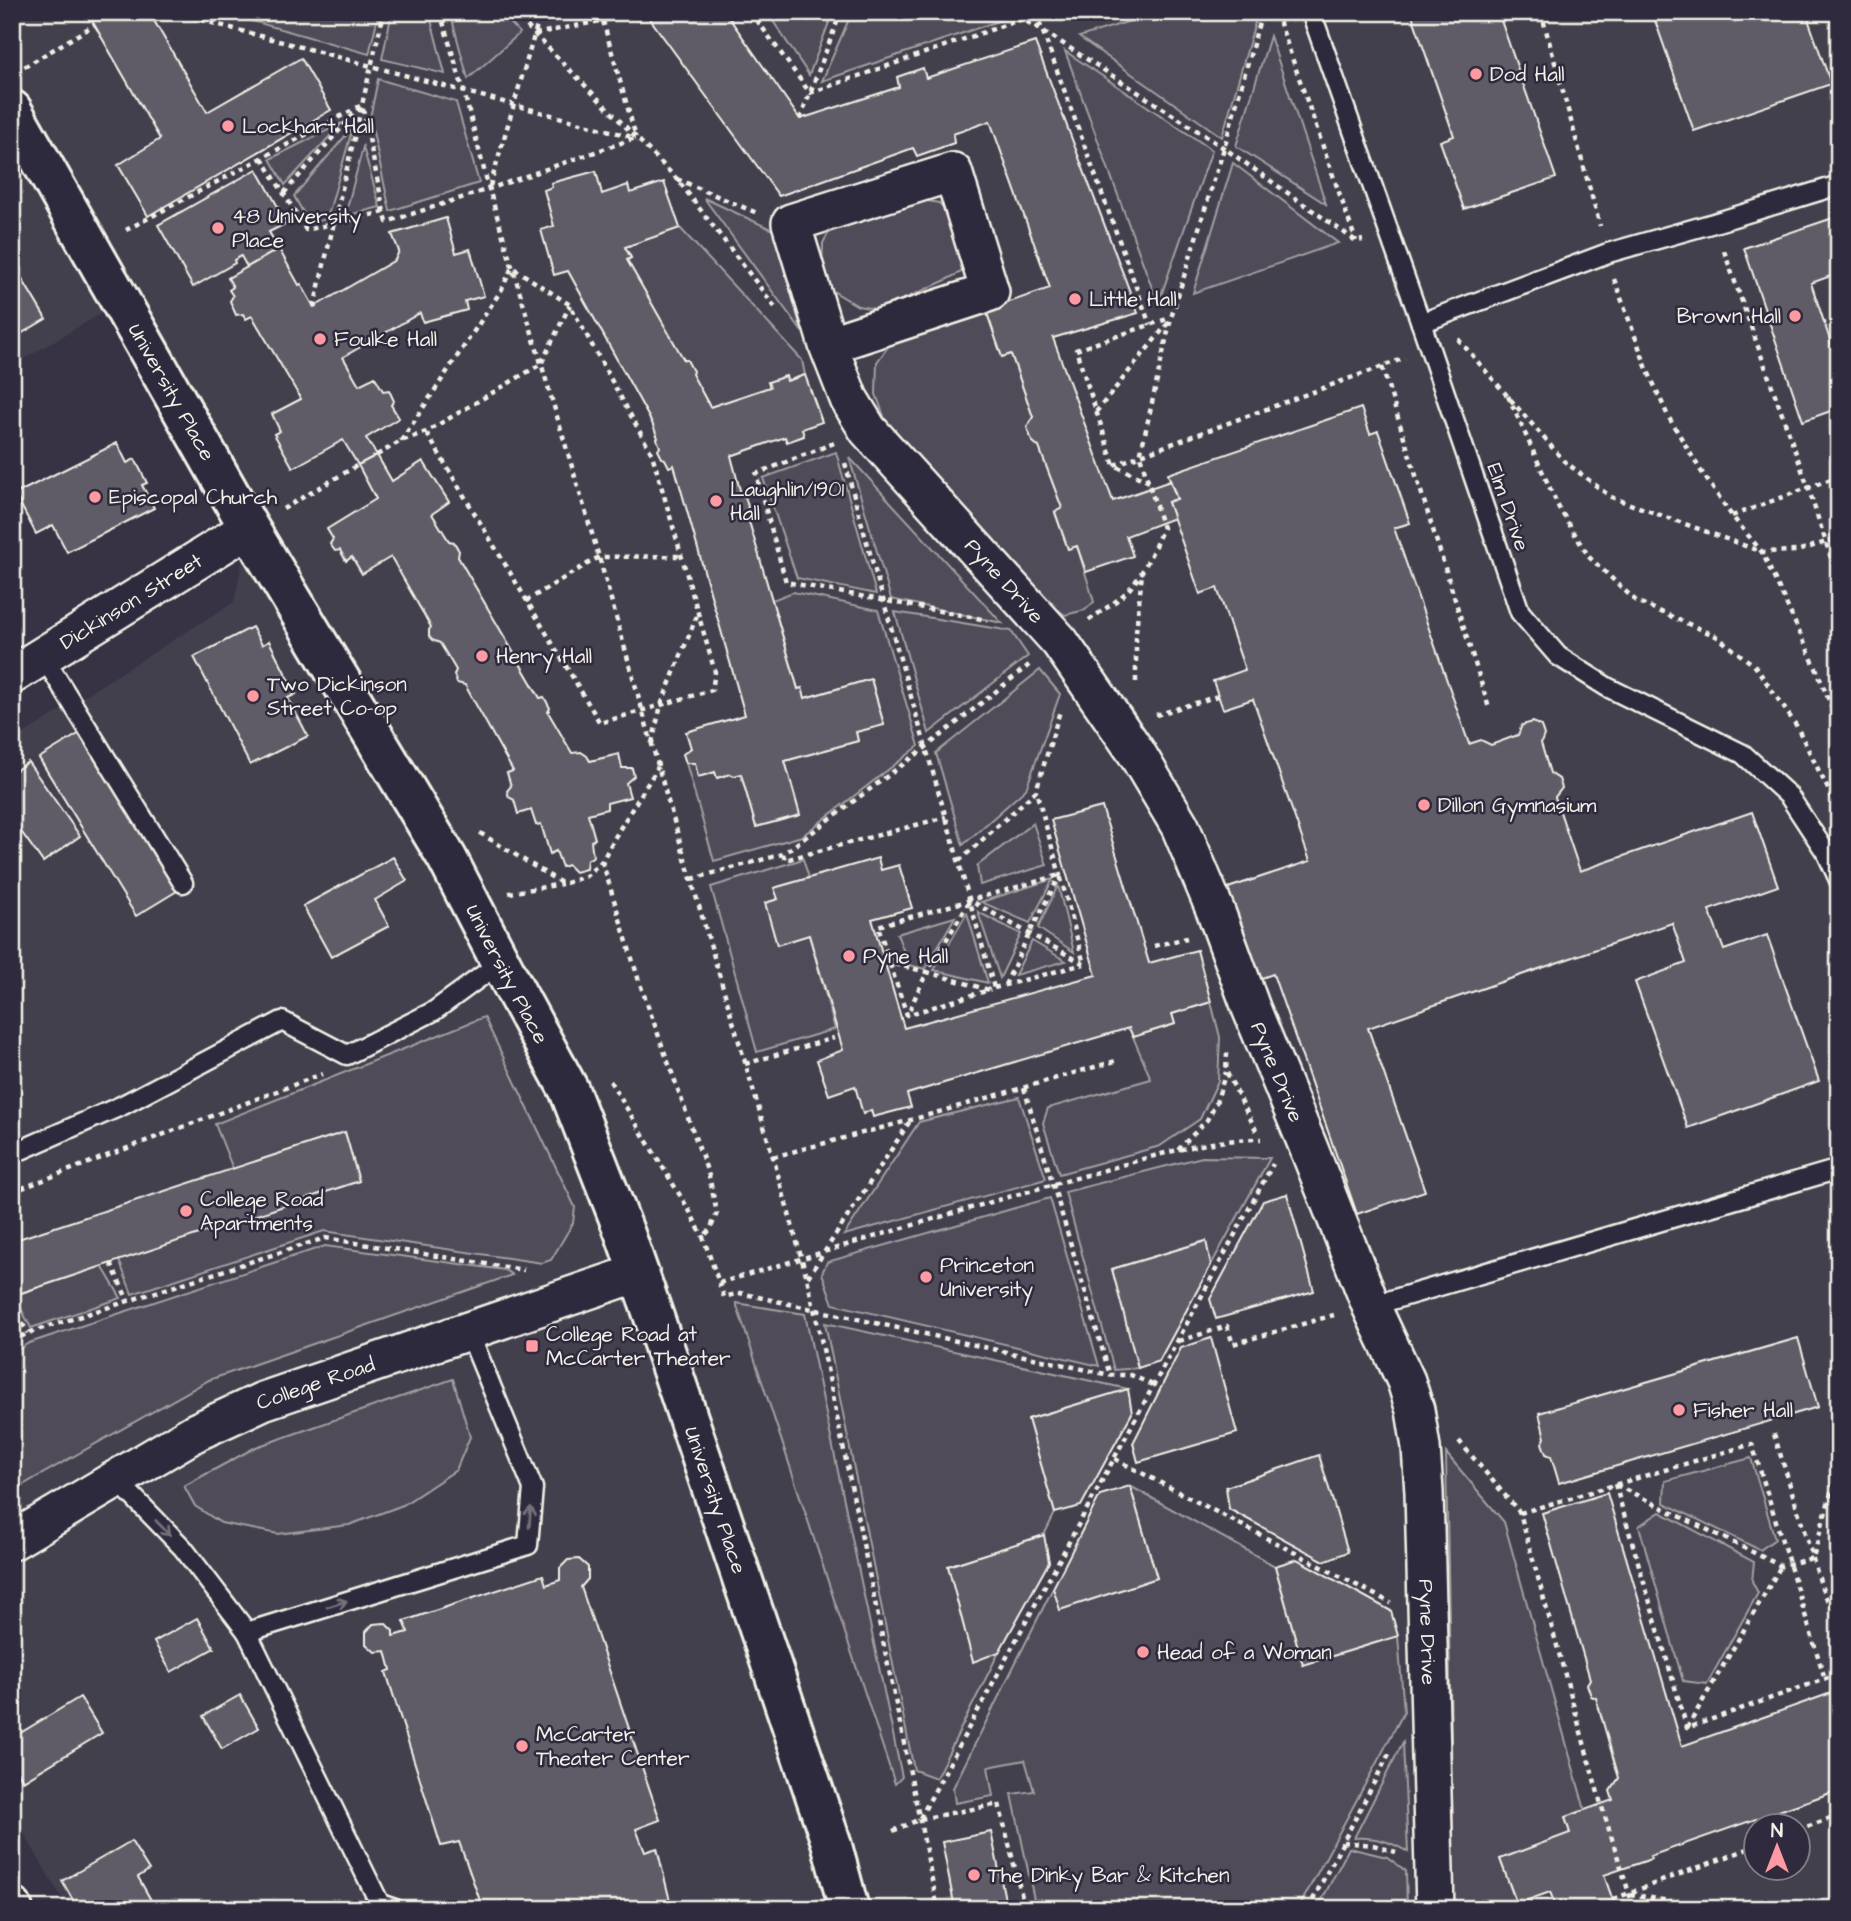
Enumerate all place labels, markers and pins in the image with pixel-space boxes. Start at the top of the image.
place label: Dod Hall [1490,60,1565,89]
marker: Dod Hall [1468,66,1484,82]
place label: Lockhart Hall [242,112,374,141]
marker: Lockhart Hall [220,118,236,134]
place label: 48 University Place [232,202,362,255]
marker: 48 University Place [210,220,226,236]
place label: Little Hall [1089,285,1177,314]
marker: Little Hall [1067,291,1083,307]
place label: Brown Hall [1677,302,1781,331]
marker: Brown Hall [1787,308,1803,324]
place label: Foulke Hall [334,325,437,354]
marker: Foulke Hall [312,331,328,347]
place label: Laughlin/1901 Hall [730,475,845,528]
place label: Episcopal Church [109,483,278,513]
marker: Episcopal Church [87,489,103,505]
marker: Laughlin/1901 Hall [708,493,724,509]
place label: Henry Hall [496,642,592,673]
marker: Henry Hall [474,648,490,664]
place label: Two Dickinson Street Co-op [267,670,407,724]
marker: Two Dickinson Street Co-op [245,688,261,704]
place label: Dillon Gymnasium [1438,791,1597,822]
marker: Dillon Gymnasium [1416,797,1432,813]
place label: Pyne Hall [863,942,948,973]
marker: Pyne Hall [841,948,857,964]
place label: College Road Apartments [200,1185,324,1239]
marker: College Road Apartments [178,1203,194,1219]
place label: Princeton University [940,1251,1034,1306]
marker: Princeton University [918,1269,934,1285]
place label: College Road at McCarter Theater [546,1320,731,1373]
marker: College Road at McCarter Theater [524,1338,540,1354]
place label: Fisher Hall [1693,1396,1793,1425]
marker: Fisher Hall [1671,1402,1687,1418]
place label: Head of a Woman [1157,1638,1332,1667]
marker: Head of a Woman [1135,1644,1151,1660]
place label: McCarter Theater Center [536,1720,690,1773]
marker: McCarter Theater Center [514,1738,530,1754]
place label: The Dinky Bar & Kitchen [988,1861,1229,1892]
marker: The Dinky Bar & Kitchen [966,1867,982,1883]

